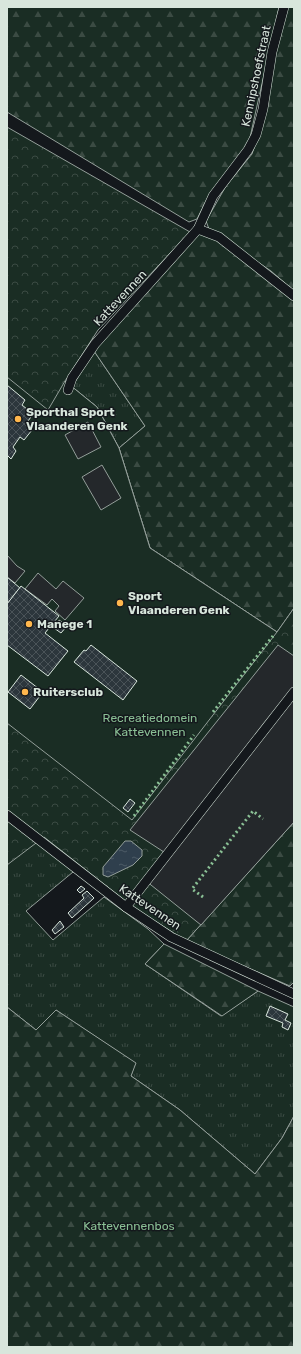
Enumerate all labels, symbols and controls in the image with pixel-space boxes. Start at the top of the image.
street label: Kennipshoefstraat [238,24,274,128]
street label: Kattevennen [91,267,149,329]
place label: Sporthal Sport Vlaanderen Genk [26,405,128,433]
marker: Sporthal Sport Vlaanderen Genk [13,414,23,424]
place label: Sport Vlaanderen Genk [128,589,230,617]
marker: Sport Vlaanderen Genk [115,598,125,608]
place label: Manege 1 [37,617,92,631]
marker: Manege 1 [24,619,34,629]
place label: Ruitersclub [33,685,103,699]
marker: Ruitersclub [20,687,30,697]
park label: Recreatiedomein Kattevennen [103,711,197,739]
street label: Kattevennen [117,881,183,933]
park label: Kattevennenbos [83,1219,175,1233]

